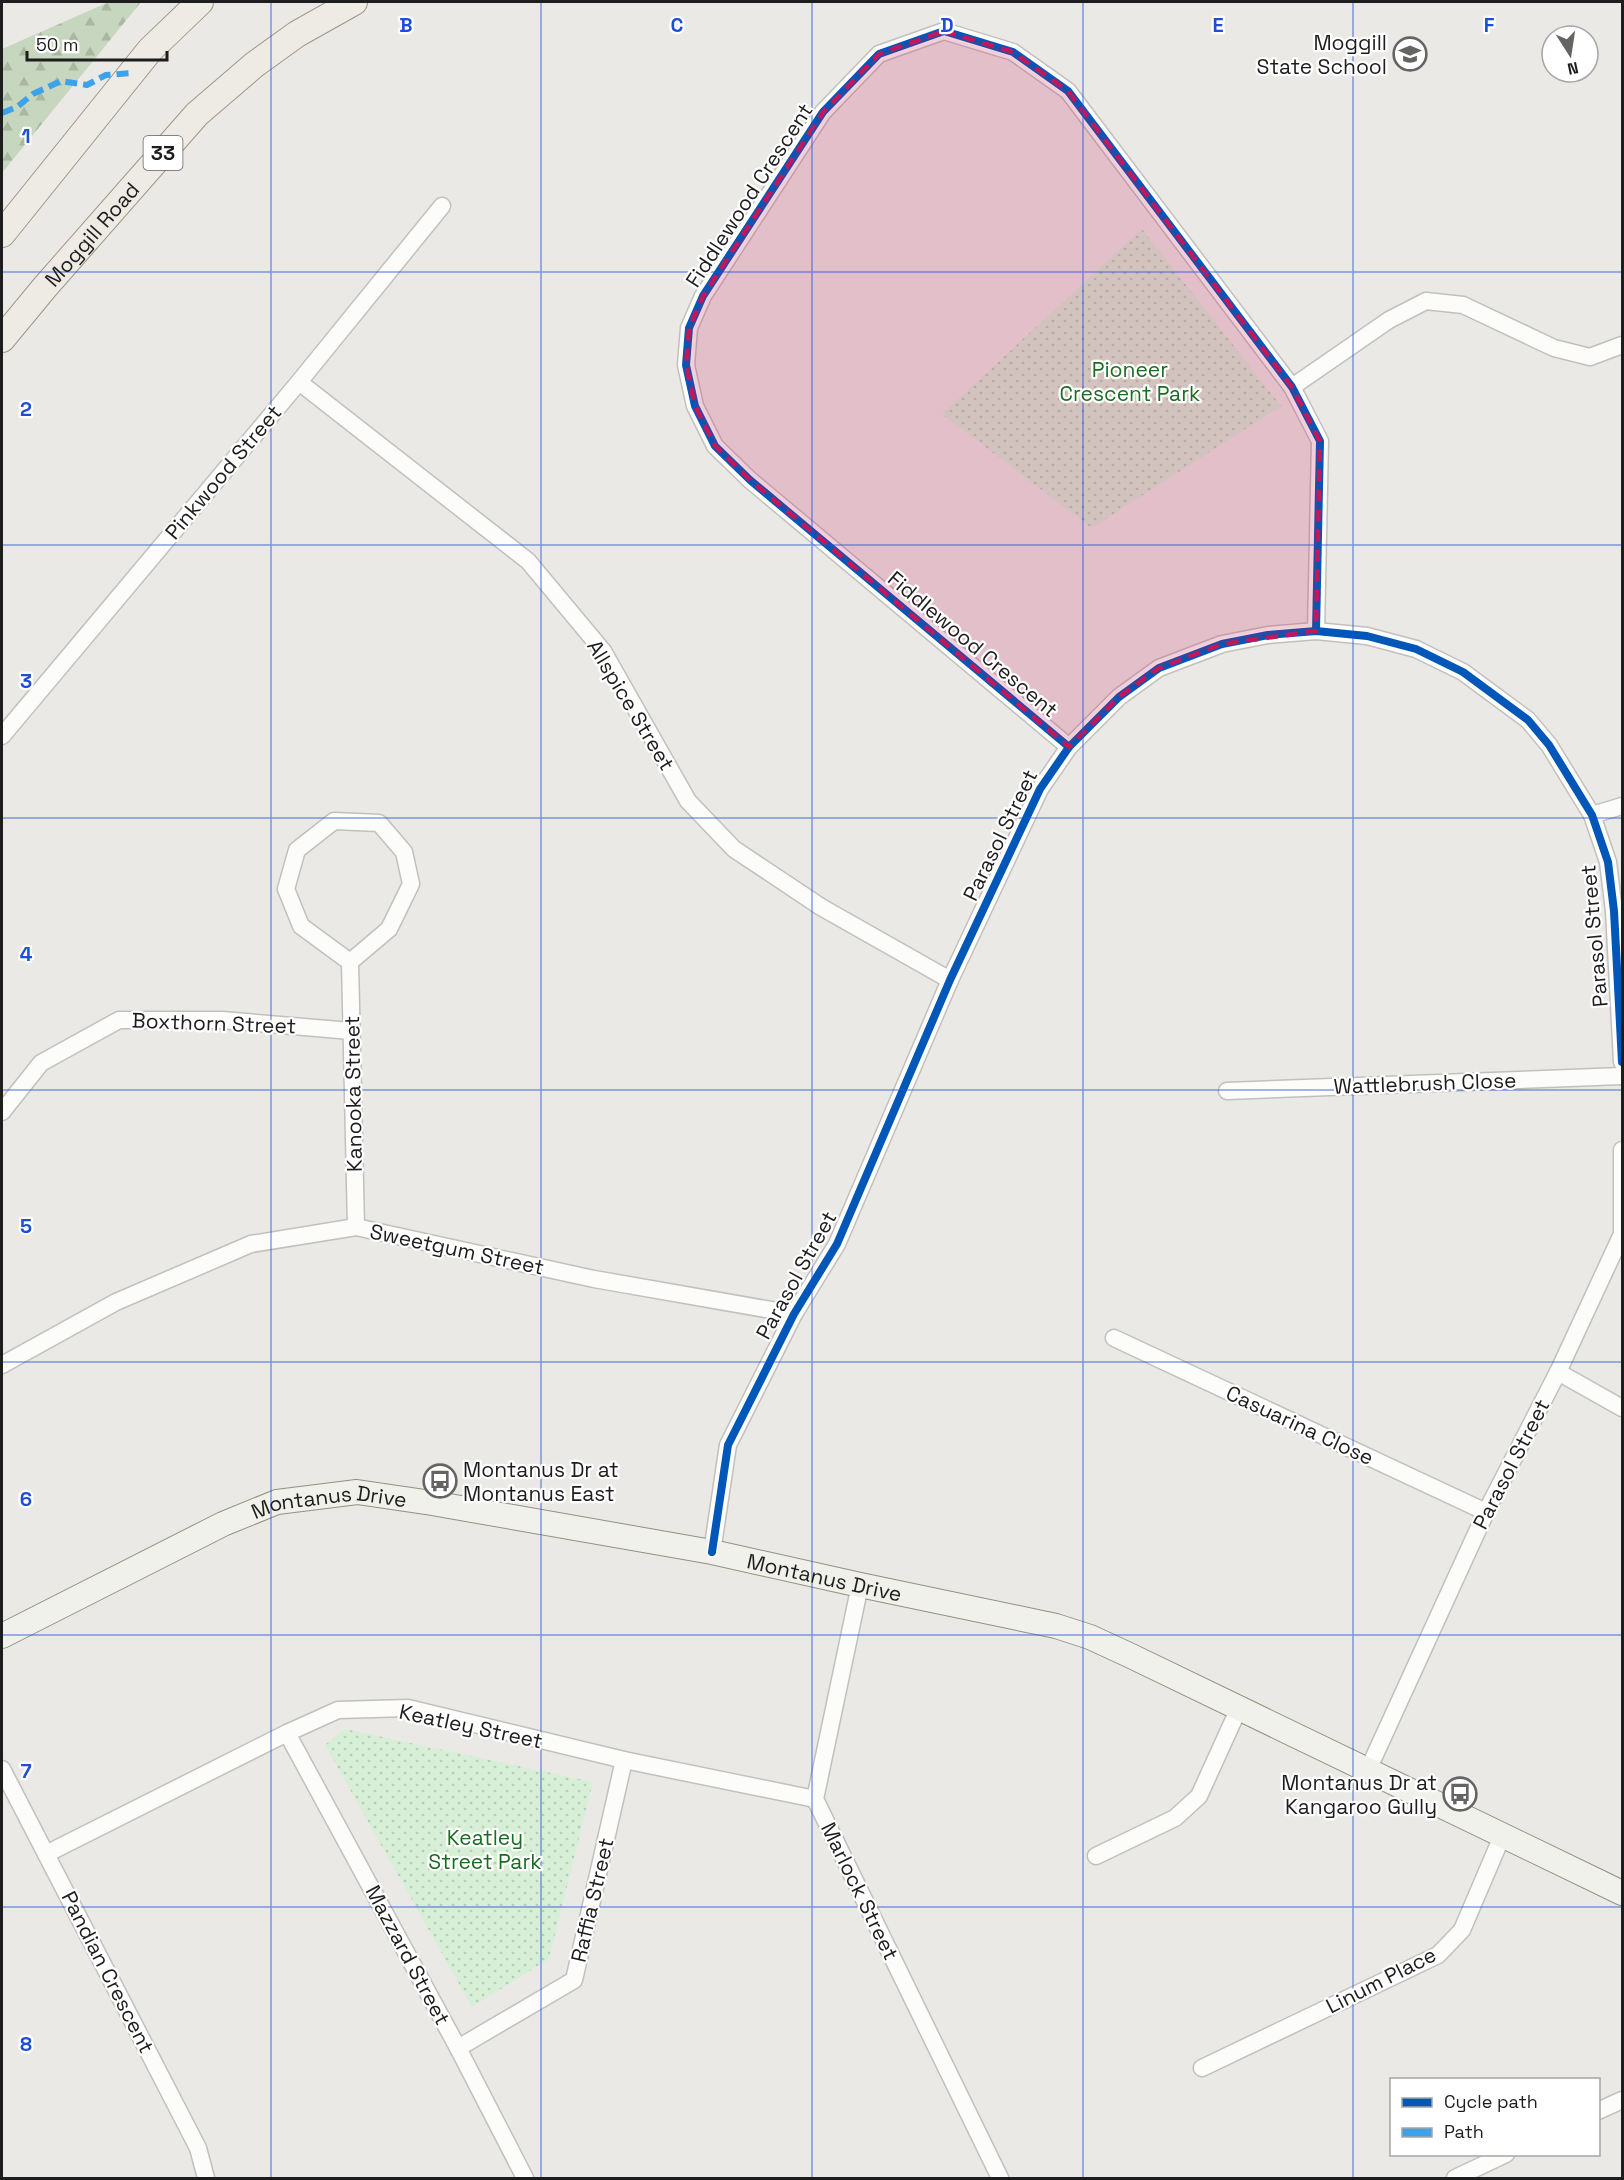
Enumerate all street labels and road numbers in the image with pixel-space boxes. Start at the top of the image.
street label: Fiddlewood Crescent [679,98,819,292]
road number: 33 [144,136,182,170]
street label: Moggill Road [38,176,145,292]
street label: Pinkwood Street [159,399,287,545]
street label: Fiddlewood Crescent [882,565,1064,723]
street label: Allspice Street [581,635,681,775]
street label: Parasol Street [957,765,1043,905]
street label: Parasol Street [1574,864,1614,1008]
street label: Boxthorn Street [131,1007,297,1039]
street label: Kanooka Street [338,1016,368,1172]
street label: Wattlebrush Close [1333,1066,1517,1100]
street label: Parasol Street [750,1206,842,1344]
street label: Sweetgum Street [368,1217,546,1281]
street label: Casuarina Close [1222,1379,1378,1471]
street label: Parasol Street [1467,1394,1555,1534]
street label: Montanus Drive [247,1479,409,1525]
street label: Montanus Drive [745,1547,904,1607]
street label: Keatley Street [397,1698,545,1754]
street label: Marlock Street [815,1818,905,1964]
street label: Raffia Street [565,1835,619,1965]
street label: Mazzard Street [360,1880,456,2030]
street label: Pandian Crescent [56,1887,160,2057]
street label: Linum Place [1321,1941,1441,2019]

